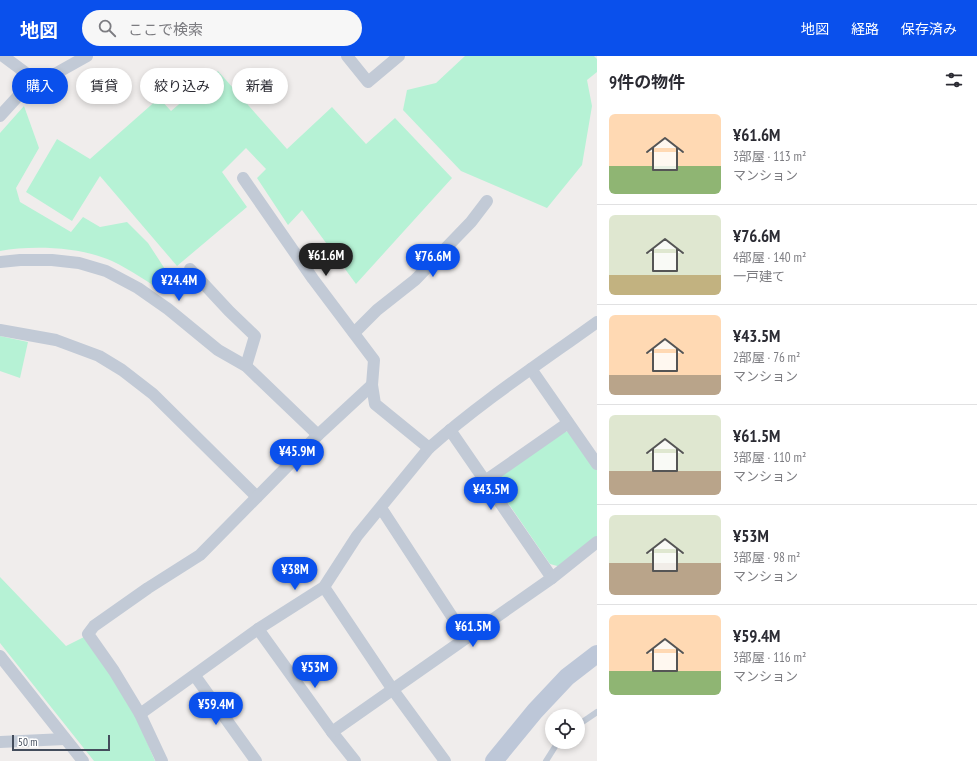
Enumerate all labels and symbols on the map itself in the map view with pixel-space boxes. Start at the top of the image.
pin: ¥61.6M [293,243,359,277]
pin: ¥76.6M [400,244,466,278]
pin: ¥24.4M [146,268,212,302]
pin: ¥45.9M [264,439,330,473]
pin: ¥43.5M [458,477,524,511]
pin: ¥38M [271,557,319,591]
pin: ¥61.5M [440,614,506,648]
pin: ¥53M [291,655,339,689]
pin: ¥59.4M [183,692,249,726]
scale bar [12,733,110,752]

